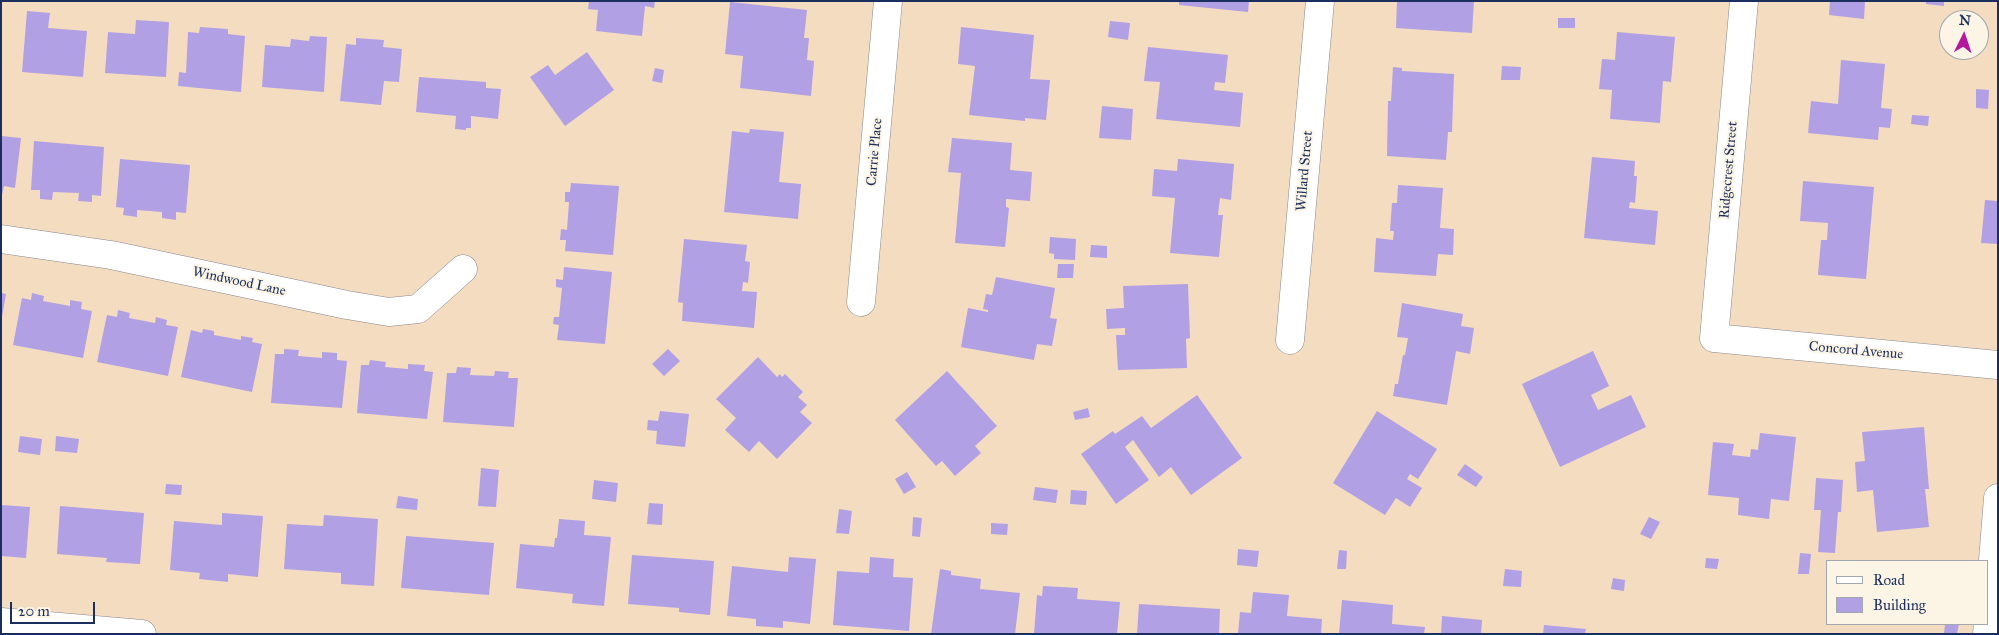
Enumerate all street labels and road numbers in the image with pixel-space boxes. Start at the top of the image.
street label: Carrie Place [864,117,886,187]
street label: Ridgecrest Street [1716,121,1742,219]
street label: Willard Street [1293,130,1317,212]
street label: Windwood Lane [191,264,287,300]
street label: Concord Avenue [1808,339,1904,363]

